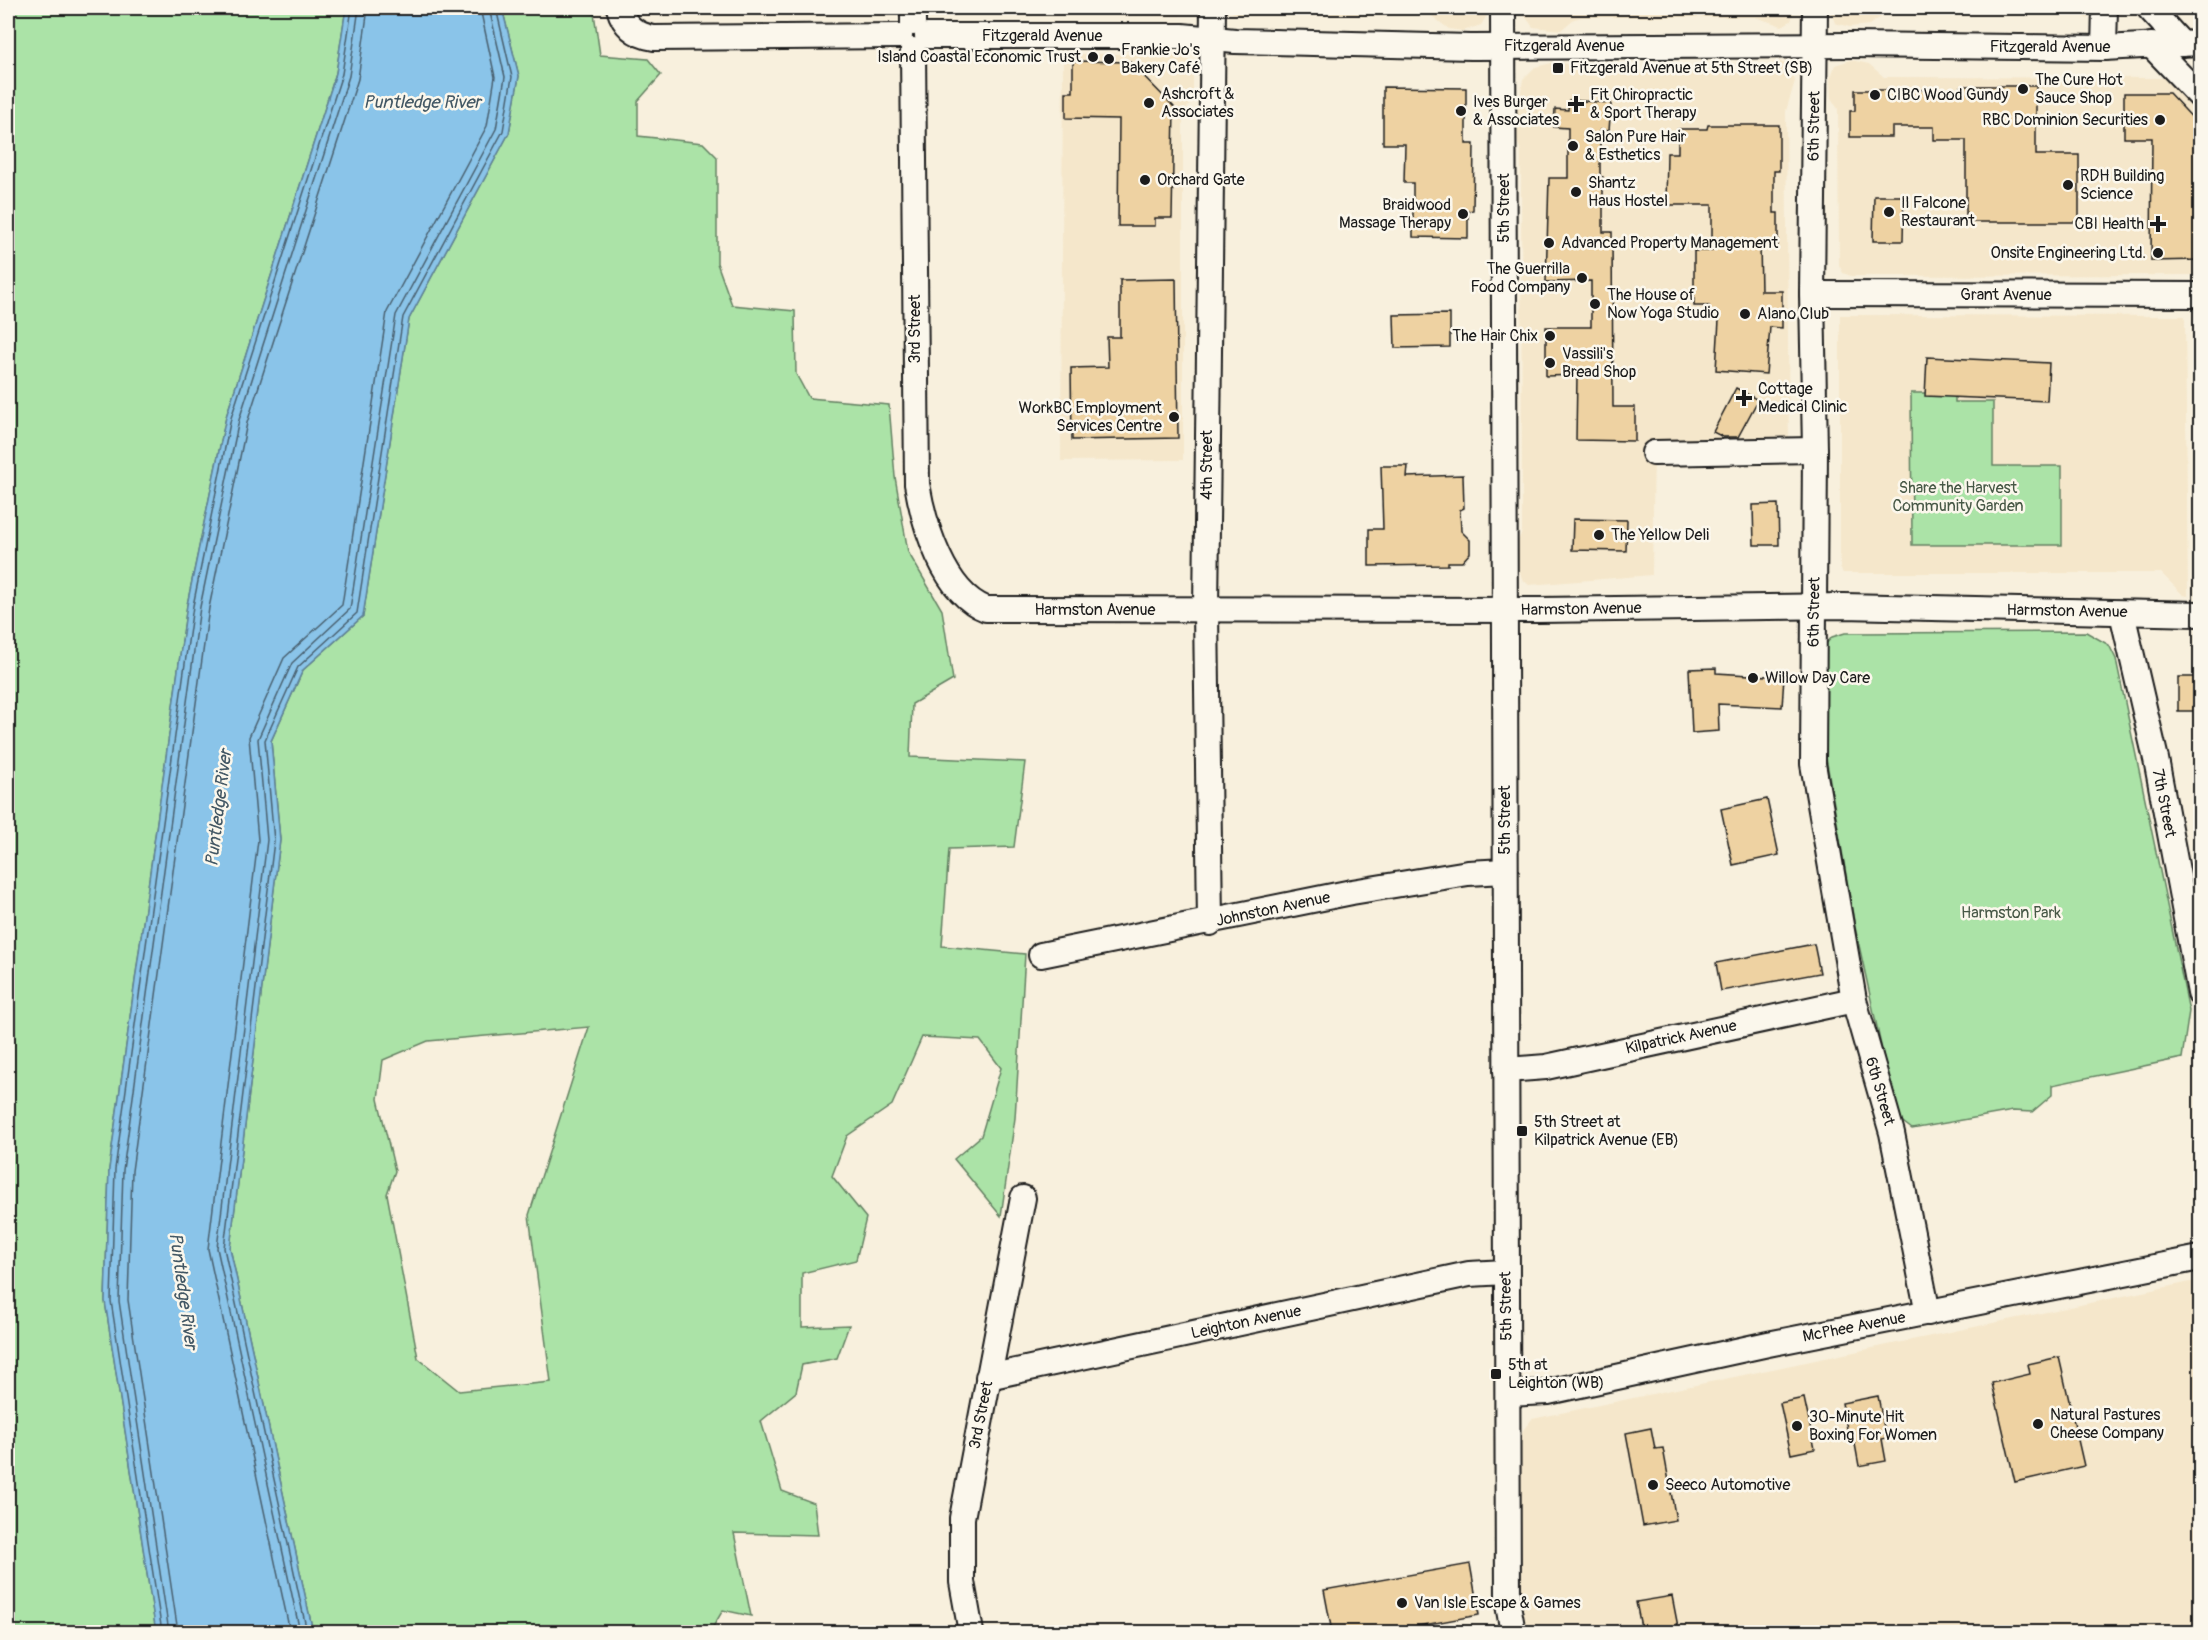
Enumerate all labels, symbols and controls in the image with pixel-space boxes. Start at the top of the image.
street label: Fitzgerald Avenue [982,26,1102,46]
street label: Fitzgerald Avenue [1504,36,1624,56]
street label: Fitzgerald Avenue [1990,37,2110,57]
place label: Frankie Jo's Bakery Café [1121,40,1200,78]
place label: Island Coastal Economic Trust [877,47,1082,67]
marker: Island Coastal Economic Trust [1086,50,1100,64]
marker: Frankie Jo's Bakery Café [1102,52,1116,66]
place label: Fitzgerald Avenue at 5th Street (SB) [1570,58,1813,78]
marker: Fitzgerald Avenue at 5th Street (SB) [1551,61,1565,75]
place label: The Cure Hot Sauce Shop [2035,70,2123,108]
marker: The Cure Hot Sauce Shop [2016,82,2030,96]
place label: Ashcroft & Associates [1161,84,1235,122]
place label: Fit Chiropractic & Sport Therapy [1590,85,1697,123]
place label: CIBC Wood Gundy [1887,85,2008,105]
marker: CIBC Wood Gundy [1868,88,1882,102]
street label: 6th Street [1803,90,1825,161]
water label: Puntledge River [363,91,483,114]
place label: Ives Burger & Associates [1473,92,1559,130]
marker: Fit Chiropractic & Sport Therapy [1567,95,1585,113]
marker: Ashcroft & Associates [1142,96,1156,110]
marker: Ives Burger & Associates [1454,104,1468,118]
place label: RBC Dominion Securities [1982,110,2148,130]
marker: RBC Dominion Securities [2153,113,2167,127]
place label: Salon Pure Hair & Esthetics [1585,127,1687,165]
marker: Salon Pure Hair & Esthetics [1566,139,1580,153]
place label: RDH Building Science [2080,166,2164,204]
place label: Orchard Gate [1157,170,1245,190]
marker: Orchard Gate [1138,173,1152,187]
street label: 5th Street [1494,173,1514,243]
place label: Shantz Haus Hostel [1588,173,1668,211]
marker: RDH Building Science [2061,178,2075,192]
marker: Shantz Haus Hostel [1569,185,1583,199]
place label: Il Falcone Restaurant [1901,193,1975,231]
place label: Braidwood Massage Therapy [1339,195,1451,233]
marker: Il Falcone Restaurant [1882,205,1896,219]
marker: Braidwood Massage Therapy [1456,207,1470,221]
place label: CBI Health [2075,214,2144,234]
marker: CBI Health [2149,215,2167,233]
place label: Advanced Property Management [1561,233,1779,253]
marker: Advanced Property Management [1542,236,1556,250]
place label: Onsite Engineering Ltd. [1991,243,2146,263]
marker: Onsite Engineering Ltd. [2151,246,2165,260]
place label: The Guerrilla Food Company [1470,259,1570,297]
marker: The Guerrilla Food Company [1575,271,1589,285]
place label: The House of Now Yoga Studio [1607,285,1719,323]
street label: Grant Avenue [1960,285,2052,305]
street label: 3rd Street [905,294,925,364]
marker: The House of Now Yoga Studio [1588,297,1602,311]
place label: Alano Club [1757,304,1829,324]
marker: Alano Club [1738,307,1752,321]
place label: The Hair Chix [1452,326,1538,346]
marker: The Hair Chix [1543,329,1557,343]
place label: Vassili's Bread Shop [1562,344,1636,382]
marker: Vassili's Bread Shop [1543,356,1557,370]
place label: Cottage Medical Clinic [1758,379,1847,417]
marker: Cottage Medical Clinic [1735,389,1753,407]
place label: WorkBC Employment Services Centre [1019,398,1163,436]
marker: WorkBC Employment Services Centre [1167,410,1181,424]
street label: 4th Street [1197,429,1217,500]
park label: Share the Harvest Community Garden [1892,478,2024,516]
place label: The Yellow Deli [1611,525,1709,545]
marker: The Yellow Deli [1592,528,1606,542]
street label: 6th Street [1803,576,1825,647]
street label: Harmston Avenue [1520,598,1642,620]
street label: Harmston Avenue [1034,600,1156,620]
street label: Harmston Avenue [2006,600,2128,622]
place label: Willow Day Care [1765,668,1870,688]
marker: Willow Day Care [1746,671,1760,685]
water label: Puntledge River [200,746,238,868]
street label: 7th Street [2148,767,2181,839]
street label: 5th Street [1495,785,1515,855]
street label: Johnston Avenue [1214,887,1332,931]
park label: Harmston Park [1961,903,2061,923]
street label: Kilpatrick Avenue [1624,1015,1739,1059]
street label: 6th Street [1861,1055,1899,1128]
place label: 5th Street at Kilpatrick Avenue (EB) [1534,1112,1679,1150]
marker: 5th Street at Kilpatrick Avenue (EB) [1515,1124,1529,1138]
water label: Puntledge River [163,1231,203,1353]
street label: 5th Street [1495,1271,1517,1341]
street label: Leighton Avenue [1189,1301,1303,1343]
street label: McPhee Avenue [1801,1307,1907,1347]
place label: 5th at Leighton (WB) [1508,1355,1604,1393]
marker: 5th at Leighton (WB) [1489,1367,1503,1381]
street label: 3rd Street [965,1379,998,1451]
place label: Natural Pastures Cheese Company [2050,1405,2164,1443]
place label: 30-Minute Hit Boxing For Women [1809,1407,1937,1445]
marker: Natural Pastures Cheese Company [2031,1417,2045,1431]
marker: 30-Minute Hit Boxing For Women [1790,1419,1804,1433]
place label: Seeco Automotive [1665,1475,1790,1495]
marker: Seeco Automotive [1646,1478,1660,1492]
place label: Van Isle Escape & Games [1414,1593,1581,1613]
marker: Van Isle Escape & Games [1395,1596,1409,1610]

